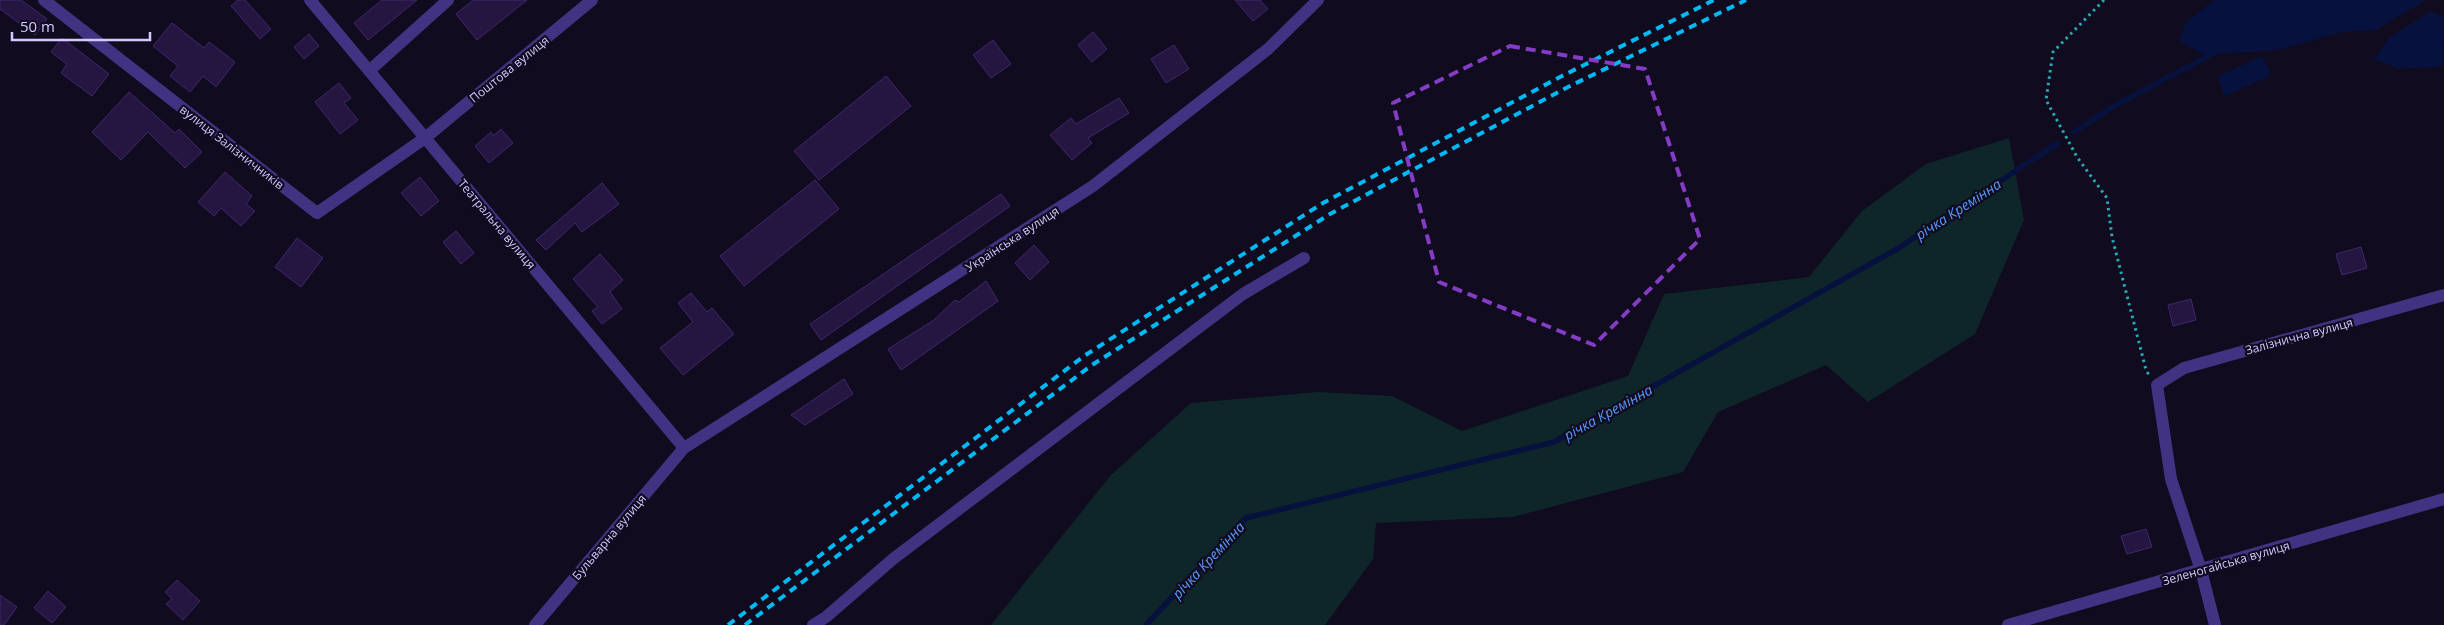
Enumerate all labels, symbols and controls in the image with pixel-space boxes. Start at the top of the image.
scale bar [12,10,150,42]
text: 50 m [20,16,55,36]
street label: Поштова вулиця [466,32,552,106]
street label: вулиця Залізничників [176,101,288,193]
water label: річка Кремінна [1911,174,2005,244]
street label: Театральна вулиця [454,175,540,273]
street label: Українська вулиця [962,202,1062,276]
street label: Залізнична вулиця [2243,313,2355,359]
water label: річка Кремінна [1559,380,1656,445]
street label: Бульварна вулиця [568,490,650,584]
water label: річка Кремінна [1167,517,1249,603]
street label: Зеленогайська вулиця [2160,537,2292,589]

